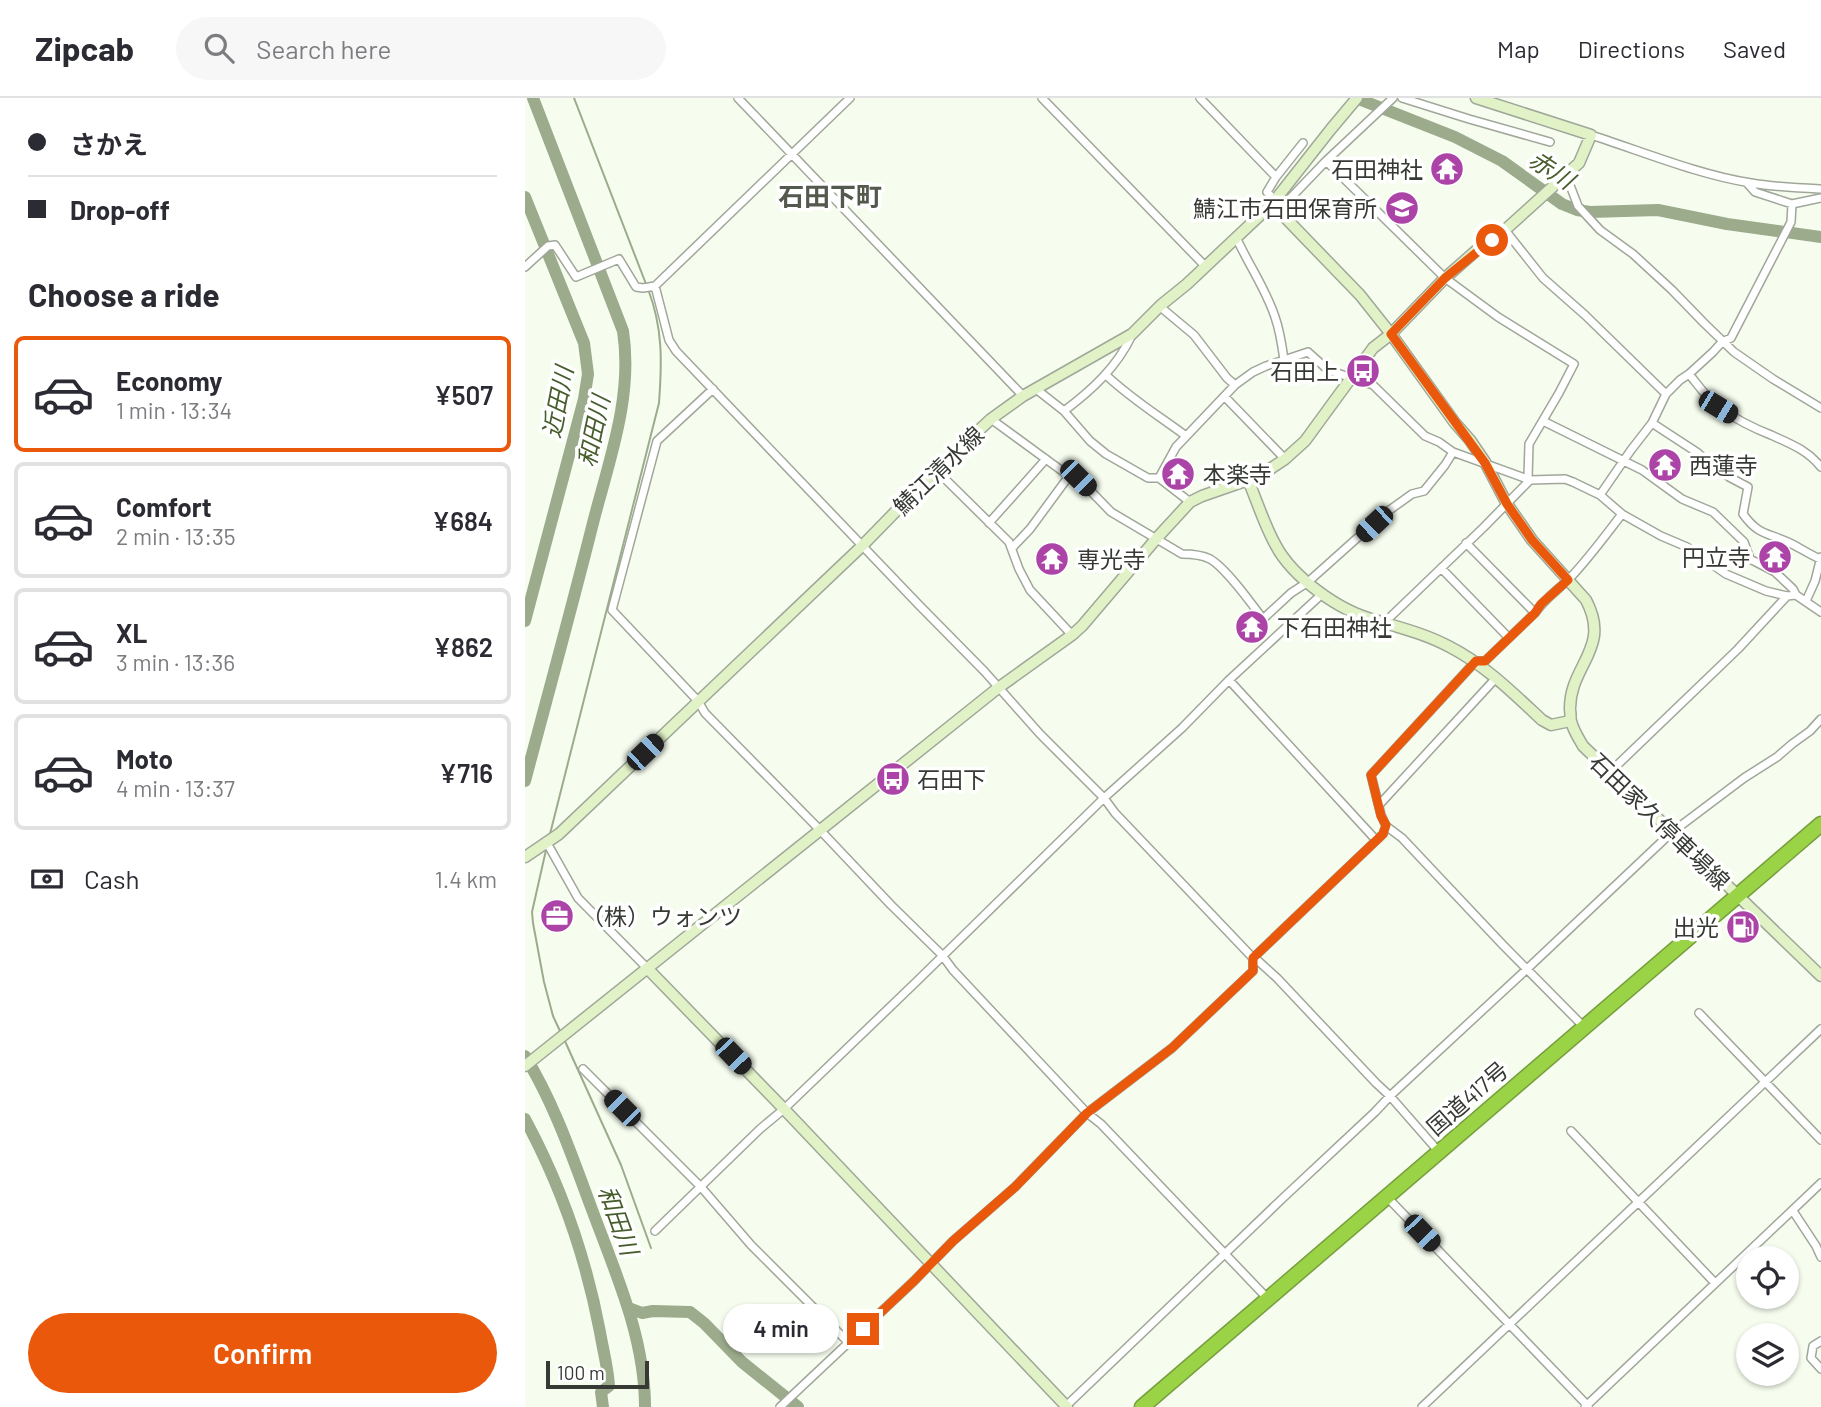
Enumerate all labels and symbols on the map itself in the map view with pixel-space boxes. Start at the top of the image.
water label: 赤川 [1524,144,1583,196]
temple icon: 石田神社 [1428,150,1466,188]
place label: 石田神社 [1331,155,1423,183]
district label: 石田下町 [778,180,882,211]
school or university icon: 鯖江市石田保育所 [1383,189,1421,227]
place label: 鯖江市石田保育所 [1193,194,1377,222]
route start [1476,224,1508,256]
bus stop icon: 石田上 [1344,352,1382,390]
place label: 石田上 [1270,357,1339,385]
water label: 近田川 [536,361,579,440]
car [1695,387,1742,427]
water label: 和田川 [571,390,615,469]
street label: 鯖江清水線 [887,420,989,520]
temple icon: 西蓮寺 [1646,446,1684,484]
place label: 西蓮寺 [1689,451,1758,479]
temple icon: 本楽寺 [1159,455,1197,493]
car [1056,456,1101,500]
place label: 本楽寺 [1203,460,1272,488]
car [1352,502,1397,546]
temple icon: 円立寺 [1756,538,1794,576]
temple icon: 専光寺 [1033,540,1071,578]
place label: 円立寺 [1682,543,1751,571]
place label: 専光寺 [1077,545,1146,573]
temple icon: 下石田神社 [1233,608,1271,646]
place label: 下石田神社 [1277,613,1392,641]
car [623,730,668,774]
street label: 石田家久停車場線 [1584,747,1736,895]
bus stop icon: 石田下 [874,760,912,798]
place label: 石田下 [917,765,986,793]
office icon: （株）ウォンツ [538,897,576,935]
place label: （株）ウォンツ [581,902,742,930]
fuel station icon: 出光 [1724,908,1762,946]
place label: 出光 [1673,913,1719,941]
car [711,1034,756,1078]
street label: 国道417号 [1421,1055,1513,1141]
car [600,1086,645,1130]
water label: 和田川 [593,1181,646,1262]
car [1400,1211,1445,1255]
callout: 4 min [723,1304,839,1354]
route end [847,1313,879,1345]
scale bar [546,1358,649,1390]

